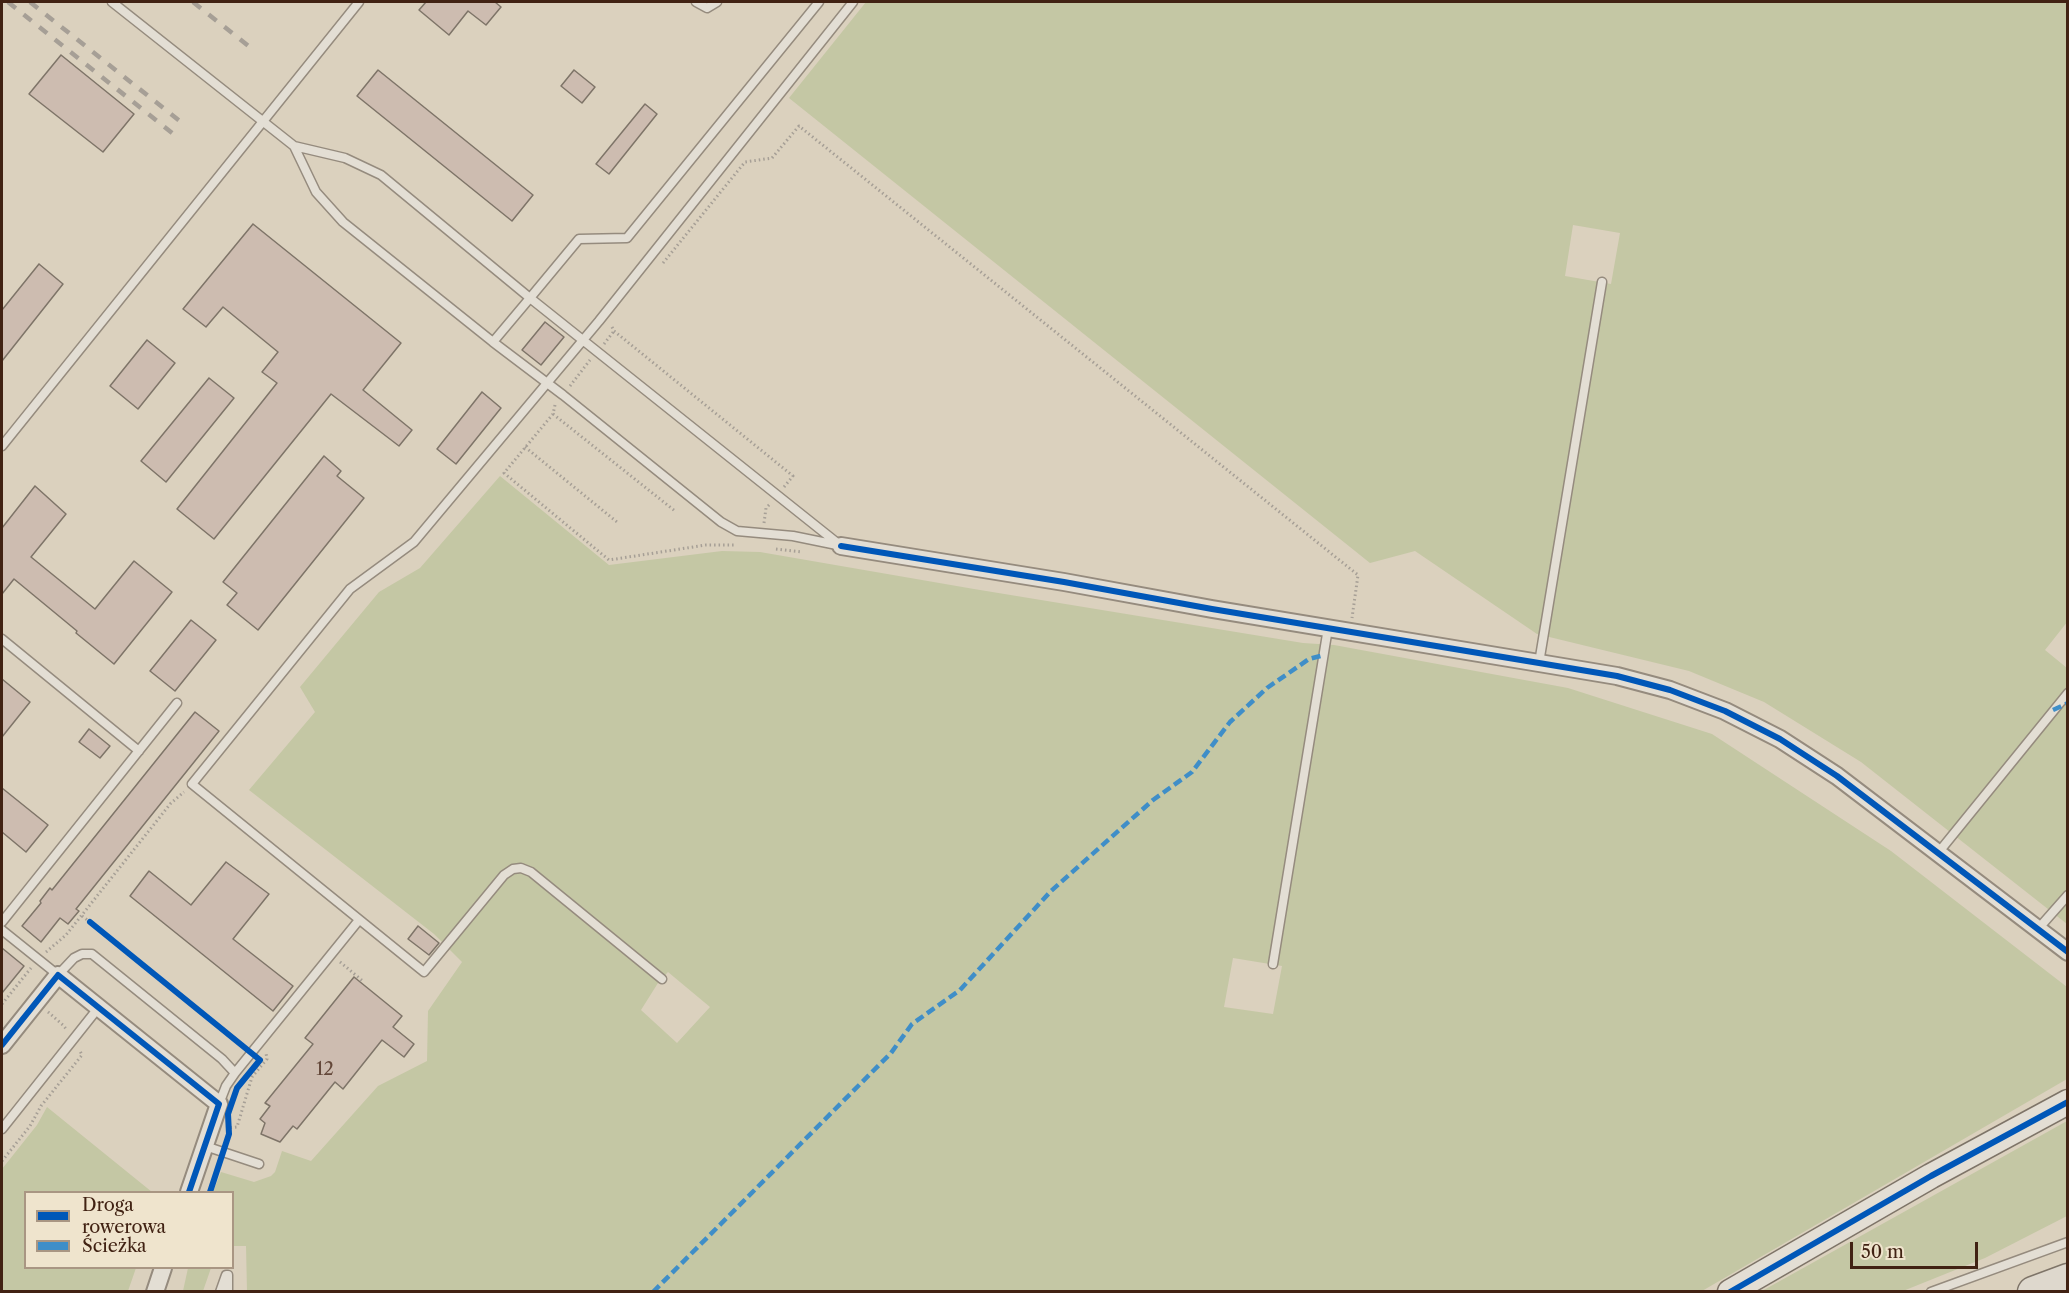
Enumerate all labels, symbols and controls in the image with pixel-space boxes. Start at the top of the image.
house number: 12 [316,1059,334,1081]
legend [24,1191,234,1269]
text: Droga rowerowa [82,1194,166,1238]
scale bar [1853,1230,1980,1268]
text: Ścieżka [82,1235,147,1257]
text: 50 m [1861,1241,1904,1263]

